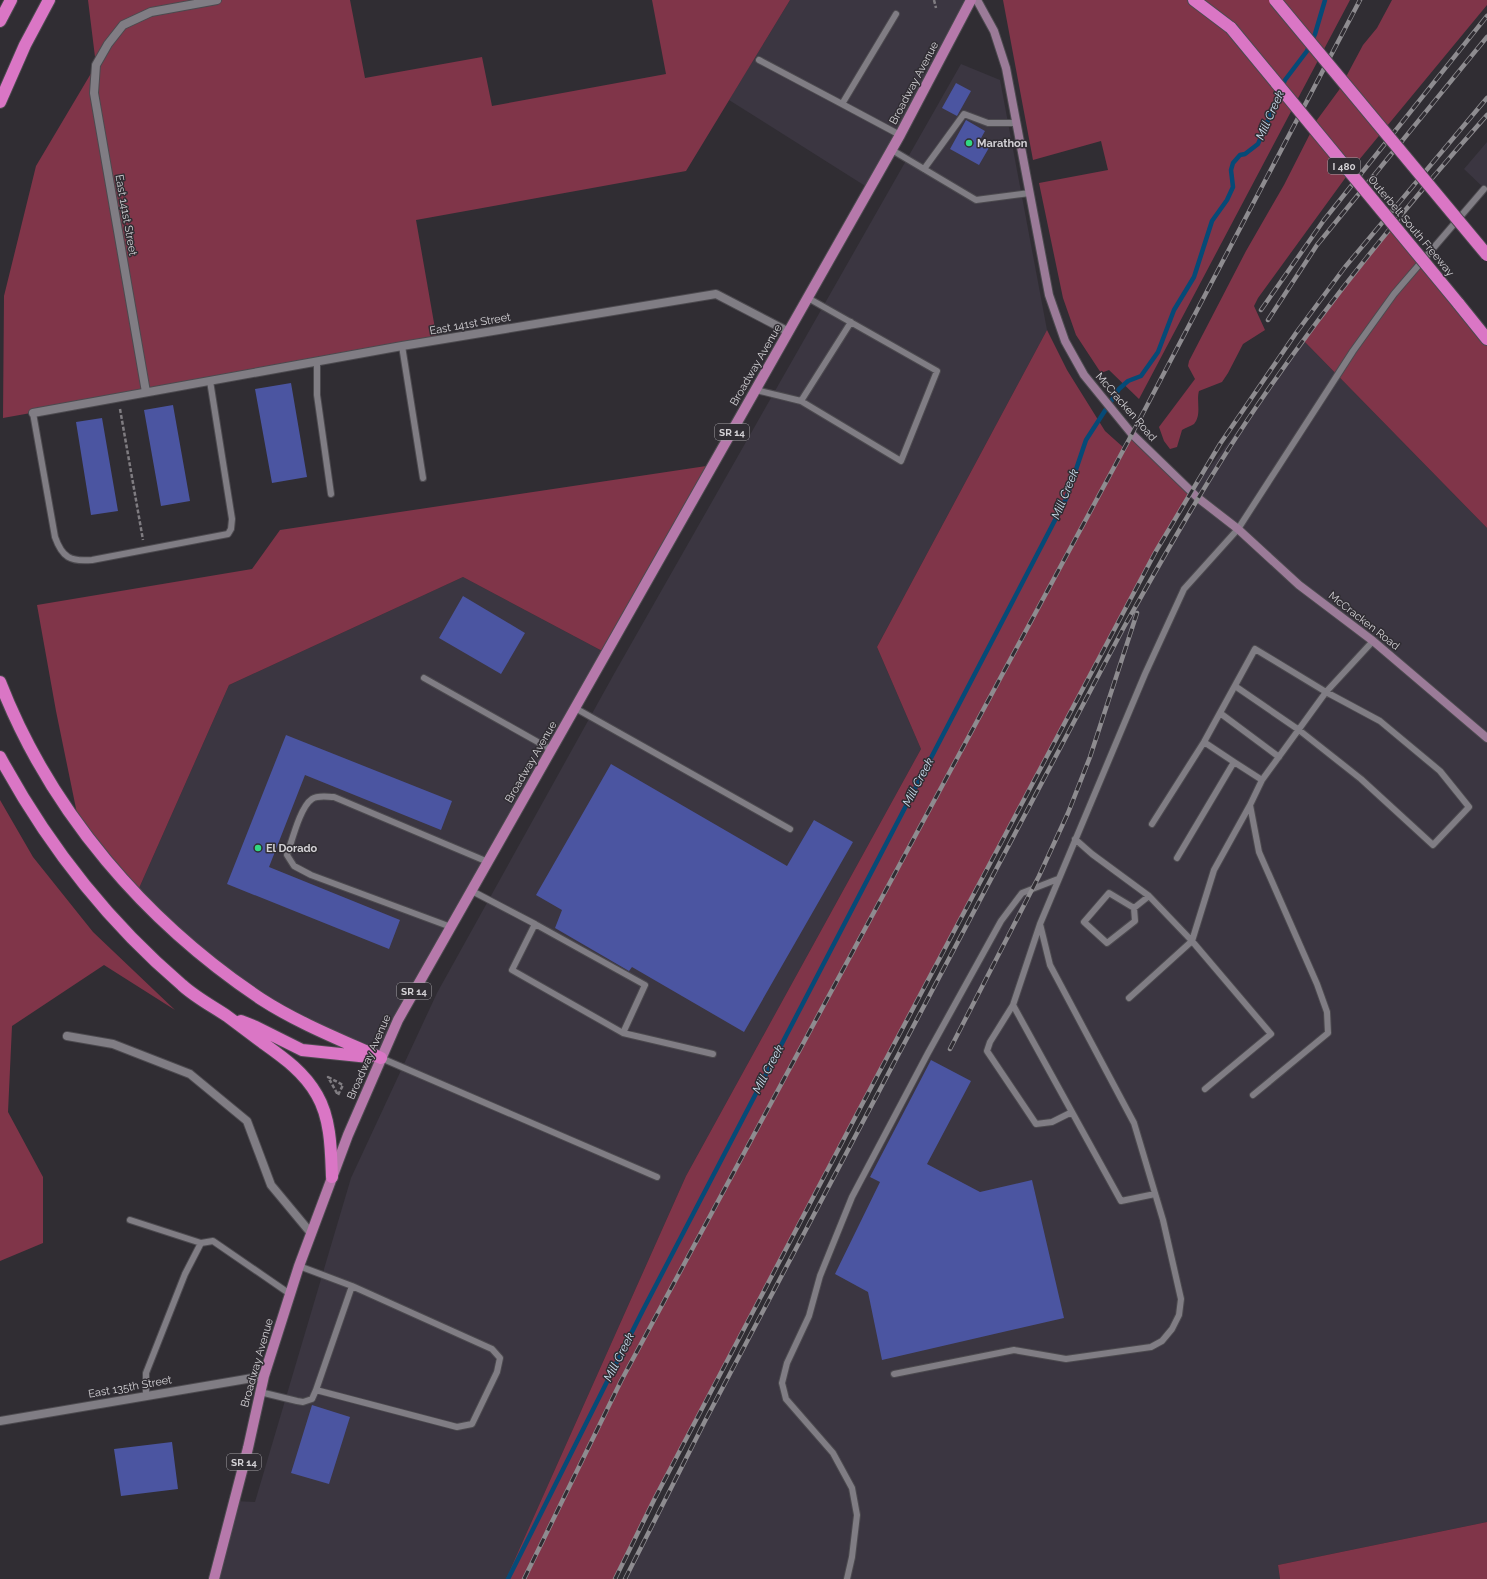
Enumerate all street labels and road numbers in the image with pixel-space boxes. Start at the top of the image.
street label: Broadway Avenue [887,39,942,127]
road number: I 480 [1328,158,1360,174]
street label: East 141st Street [112,173,140,257]
street label: Outerbelt South Freeway [1365,173,1457,279]
street label: East 141st Street [428,310,512,338]
street label: Broadway Avenue [727,322,785,408]
street label: McCracken Road [1093,370,1159,444]
road number: SR 14 [715,424,749,440]
street label: McCracken Road [1326,589,1402,653]
street label: Broadway Avenue [502,719,560,805]
road number: SR 14 [397,983,431,999]
street label: Broadway Avenue [344,1012,394,1102]
street label: Broadway Avenue [238,1317,276,1409]
street label: East 135th Street [87,1373,173,1401]
road number: SR 14 [227,1454,261,1470]

